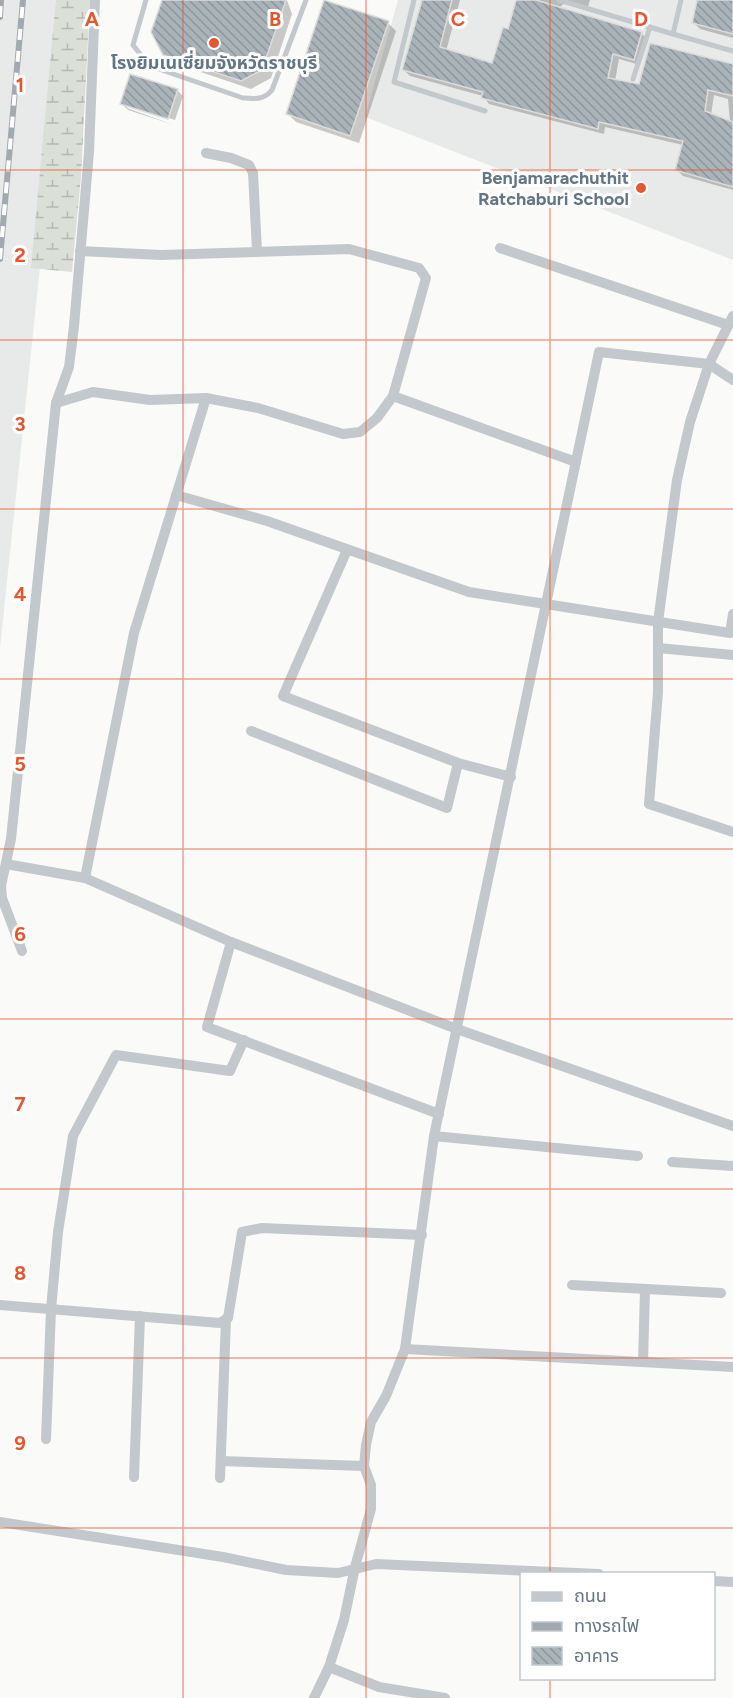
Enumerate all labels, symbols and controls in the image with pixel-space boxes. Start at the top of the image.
text: A [85,7,100,31]
text: B [269,7,281,31]
text: C [451,7,465,31]
text: D [634,7,648,31]
marker: โรงยิมเนเซี่ยมจังหวัดราชบุรี [207,36,221,50]
place label: โรงยิมเนเซี่ยมจังหวัดราชบุรี [111,50,317,74]
text: 1 [16,73,24,97]
place label: Benjamarachuthit Ratchaburi School [478,167,629,210]
marker: Benjamarachuthit Ratchaburi School [634,181,648,195]
text: 2 [14,243,26,267]
text: 3 [14,412,26,436]
text: 4 [14,582,27,606]
text: 5 [14,752,26,776]
text: 6 [14,922,26,946]
text: 7 [14,1092,26,1116]
text: 8 [14,1261,26,1285]
text: 9 [14,1431,26,1455]
legend [520,1572,715,1680]
text: ถนน [574,1585,607,1607]
text: ทางรถไฟ [574,1615,639,1637]
text: อาคาร [574,1645,619,1667]

